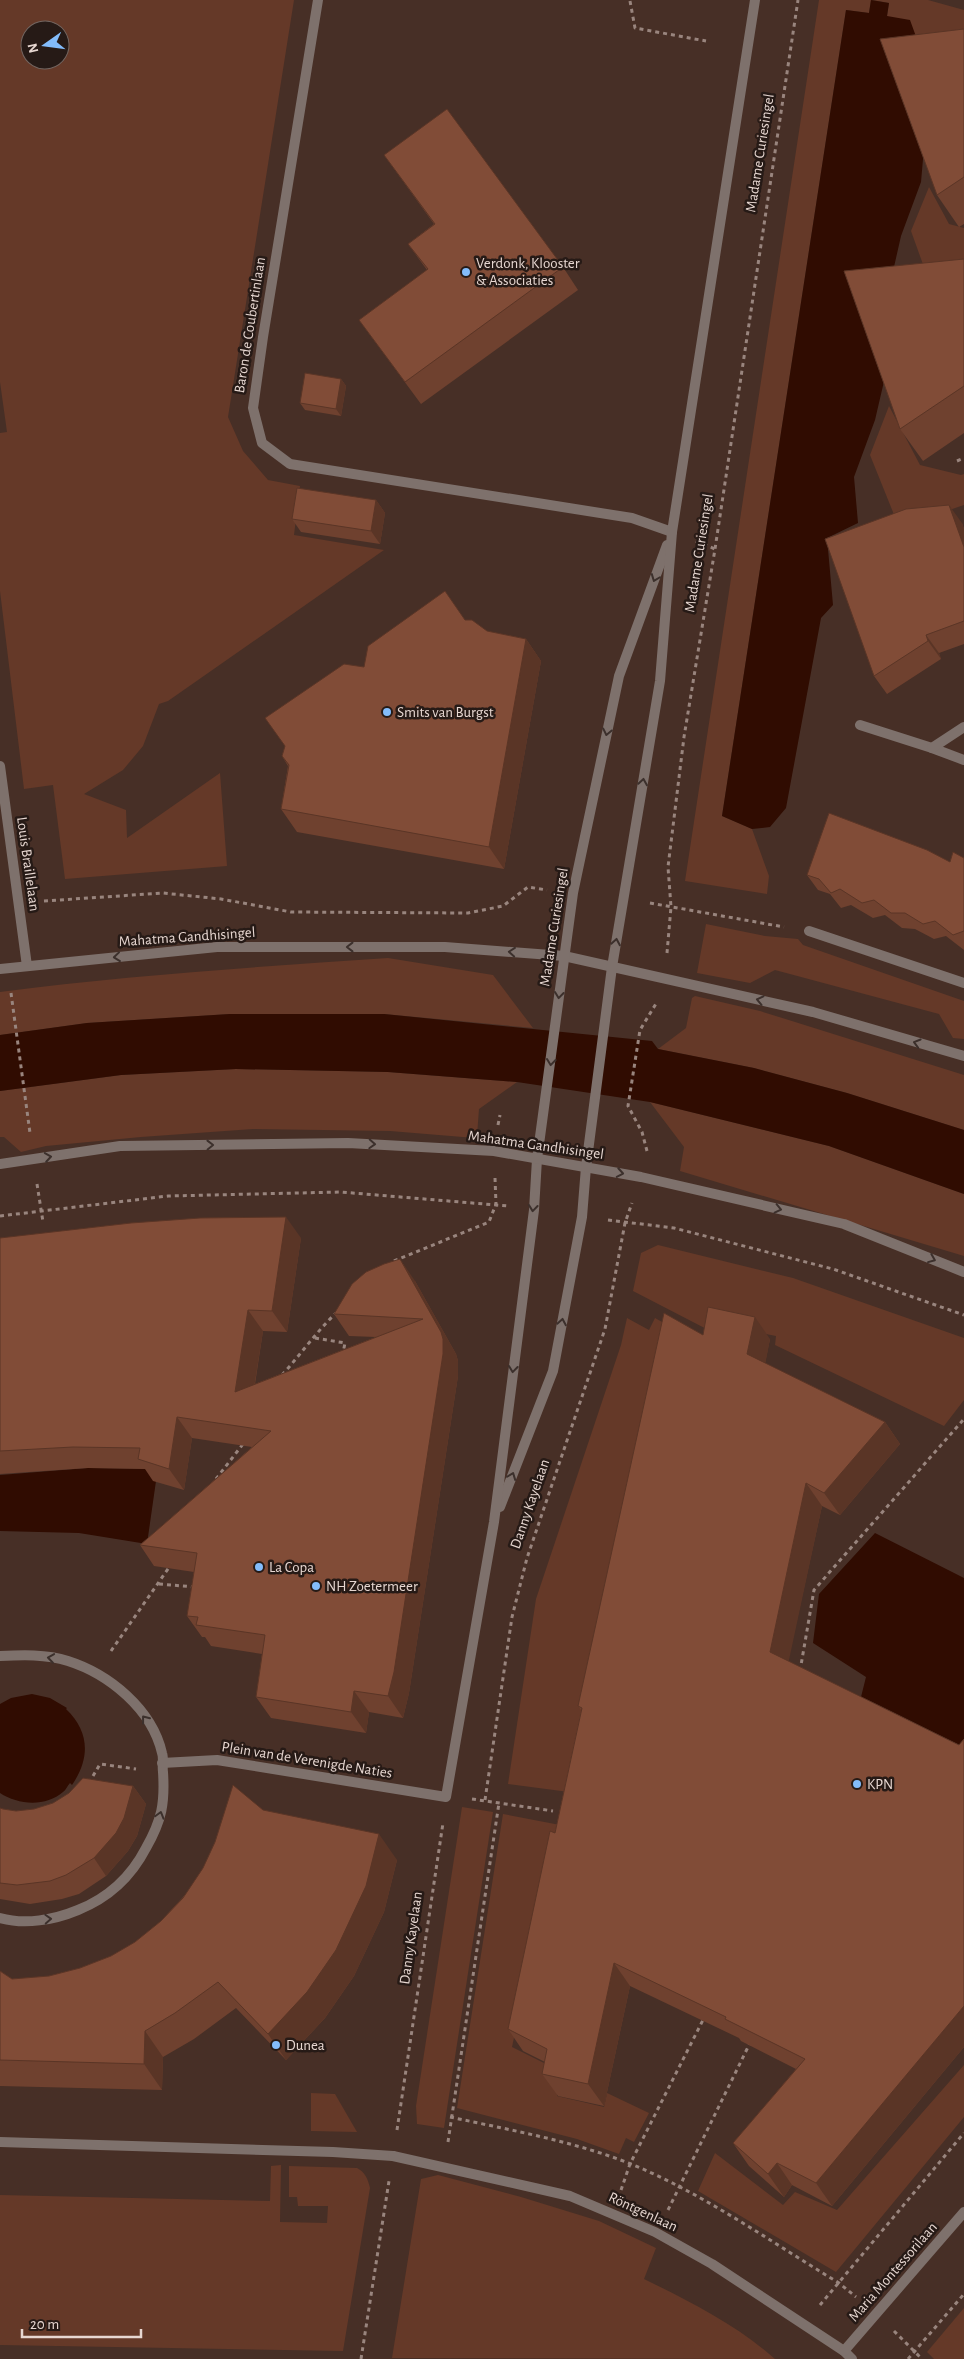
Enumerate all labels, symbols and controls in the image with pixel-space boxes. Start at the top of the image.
north arrow [20,20,70,70]
text: N [25,41,41,54]
street label: Madame Curiesingel [743,93,777,213]
street label: Baron de Coubertinlaan [232,256,268,394]
place label: Verdonk, Klooster & Associaties [476,256,580,288]
marker: Verdonk, Klooster & Associaties [460,266,472,278]
street label: Madame Curiesingel [682,493,716,613]
one-way arrow [651,573,661,582]
place label: Smits van Burgst [397,705,494,720]
marker: Smits van Burgst [381,706,393,718]
one-way arrow [602,728,612,737]
one-way arrow [638,778,648,786]
street label: Louis Braillelaan [14,816,42,912]
street label: Madame Curiesingel [537,867,571,987]
street label: Mahatma Gandhisingel [118,925,256,949]
one-way arrow [611,938,621,947]
one-way arrow [346,942,354,952]
one-way arrow [508,947,516,958]
one-way arrow [112,951,120,962]
one-way arrow [554,992,565,1000]
one-way arrow [756,995,765,1006]
one-way arrow [914,1038,922,1048]
one-way arrow [546,1058,557,1066]
street label: Mahatma Gandhisingel [467,1128,605,1162]
one-way arrow [206,1139,214,1150]
one-way arrow [369,1139,377,1150]
one-way arrow [45,1152,53,1163]
one-way arrow [615,1168,624,1178]
one-way arrow [774,1203,783,1214]
one-way arrow [528,1204,539,1212]
one-way arrow [927,1253,936,1263]
one-way arrow [556,1318,567,1327]
one-way arrow [508,1364,518,1373]
street label: Danny Kayelaan [508,1457,552,1551]
one-way arrow [505,1472,516,1481]
place label: La Copa [269,1560,314,1575]
marker: La Copa [253,1561,265,1573]
place label: NH Zoetermeer [326,1579,418,1594]
marker: NH Zoetermeer [310,1580,322,1592]
one-way arrow [47,1653,55,1664]
one-way arrow [142,1715,151,1724]
street label: Plein van de Verenigde Naties [221,1739,393,1781]
place label: KPN [867,1777,893,1792]
marker: KPN [851,1778,863,1790]
one-way arrow [155,1811,165,1819]
street label: Danny Kayelaan [397,1891,425,1985]
one-way arrow [45,1914,53,1925]
place label: Dunea [286,2038,325,2053]
marker: Dunea [270,2039,282,2051]
street label: Röntgenlaan [606,2189,680,2235]
street label: Maria Montessorilaan [846,2219,940,2325]
scale bar [22,2306,141,2338]
text: 20 m [30,2317,59,2332]

